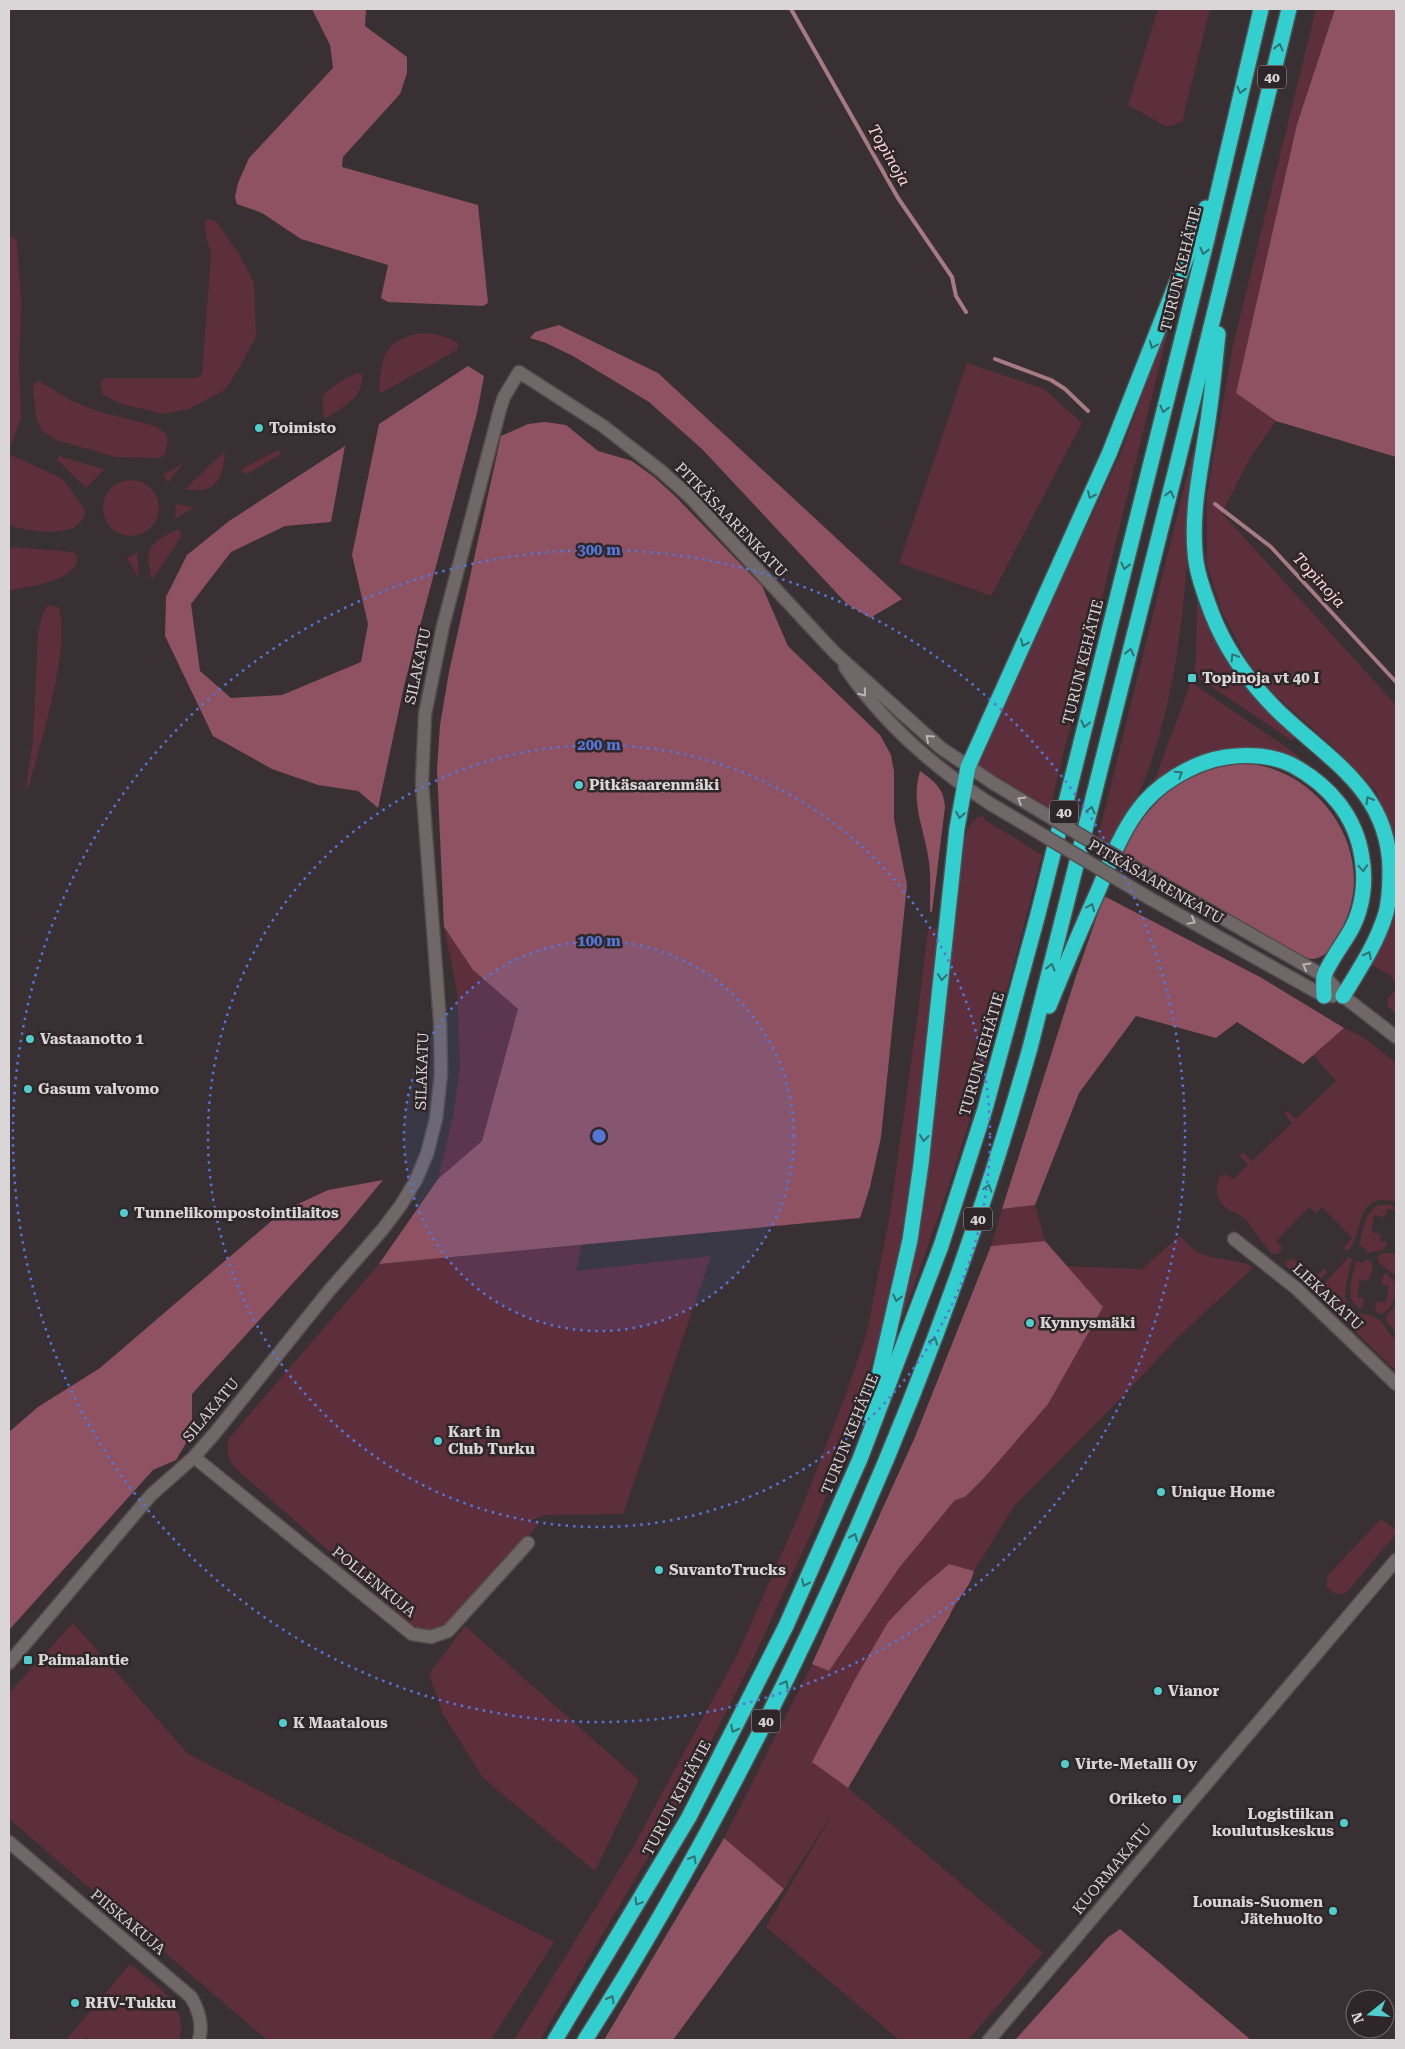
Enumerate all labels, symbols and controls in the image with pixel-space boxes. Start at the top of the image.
one-way arrow [1274,44,1284,52]
road number: 40 [1258,66,1286,88]
one-way arrow [1237,86,1247,94]
water label: Topinoja [864,121,914,190]
street label: TURUN KEHÄTIE [1157,205,1205,333]
one-way arrow [1199,247,1210,256]
one-way arrow [1149,340,1159,349]
one-way arrow [1159,404,1170,413]
place label: Toimisto [269,419,336,437]
marker: Toimisto [253,422,265,434]
street label: PITKÄSAARENKATU [671,459,791,581]
one-way arrow [1086,490,1097,499]
one-way arrow [1164,490,1175,499]
text: 300 m [577,541,621,559]
water label: Topinoja [1289,549,1349,612]
one-way arrow [1120,562,1131,571]
street label: TURUN KEHÄTIE [1059,598,1107,726]
street label: SILAKATU [401,626,435,706]
one-way arrow [1019,638,1030,647]
one-way arrow [1124,647,1135,656]
one-way arrow [1231,653,1241,662]
place label: Topinoja vt 40 I [1202,669,1319,687]
marker: Topinoja vt 40 I [1186,672,1198,684]
one-way arrow [857,687,866,696]
one-way arrow [1080,720,1091,729]
one-way arrow [926,735,935,744]
text: 200 m [577,736,621,754]
one-way arrow [1174,771,1183,781]
place label: Pitkäsaarenmäki [589,776,719,794]
marker: Pitkäsaarenmäki [573,779,585,791]
one-way arrow [1018,797,1027,807]
one-way arrow [1365,797,1375,806]
road number: 40 [1050,800,1078,824]
one-way arrow [1085,805,1096,814]
one-way arrow [955,811,965,820]
street label: PITKÄSAARENKATU [1085,836,1227,928]
one-way arrow [1357,865,1368,873]
one-way arrow [1085,903,1095,912]
one-way arrow [1186,915,1195,925]
text: 100 m [577,932,621,950]
one-way arrow [1362,951,1372,960]
one-way arrow [1302,962,1311,972]
one-way arrow [1045,963,1056,972]
one-way arrow [937,973,948,981]
street label: TURUN KEHÄTIE [956,990,1008,1118]
place label: Vastaanotto 1 [40,1030,145,1048]
street label: SILAKATU [412,1032,432,1110]
marker: Vastaanotto 1 [24,1033,36,1045]
place label: Gasum valvomo [38,1080,160,1098]
marker: Gasum valvomo [22,1083,34,1095]
centre of rings [590,1127,608,1145]
one-way arrow [919,1135,930,1143]
one-way arrow [982,1184,992,1192]
place label: Tunnelikompostointilaitos [134,1204,339,1222]
marker: Tunnelikompostointilaitos [118,1207,130,1219]
road number: 40 [964,1208,992,1230]
street label: LIEKAKATU [1289,1260,1367,1334]
one-way arrow [892,1294,903,1303]
place label: Kynnysmäki [1040,1314,1135,1332]
marker: Kynnysmäki [1024,1317,1036,1329]
one-way arrow [928,1337,938,1346]
street label: TURUN KEHÄTIE [818,1371,882,1497]
street label: SILAKATU [179,1374,243,1446]
place label: Kart in Club Turku [448,1423,535,1458]
marker: Kart in Club Turku [432,1435,444,1447]
place label: Unique Home [1171,1483,1275,1501]
marker: Unique Home [1155,1486,1167,1498]
one-way arrow [847,1533,858,1542]
street label: POLLENKUJA [328,1543,420,1622]
place label: SuvantoTrucks [669,1561,786,1579]
marker: SuvantoTrucks [653,1564,665,1576]
one-way arrow [801,1578,812,1587]
place label: Paimalantie [38,1651,129,1669]
marker: Paimalantie [22,1654,34,1666]
one-way arrow [778,1680,789,1689]
place label: Vianor [1168,1682,1219,1700]
marker: Vianor [1152,1685,1164,1697]
road number: 40 [752,1710,780,1732]
place label: K Maatalous [293,1714,388,1732]
marker: K Maatalous [277,1717,289,1729]
one-way arrow [730,1724,740,1733]
street label: TURUN KEHÄTIE [639,1737,715,1859]
place label: Virte-Metalli Oy [1075,1755,1197,1773]
marker: Virte-Metalli Oy [1059,1758,1071,1770]
place label: Oriketo [1109,1790,1167,1808]
marker: Oriketo [1171,1793,1183,1805]
place label: Logistiikan koulutuskeskus [1212,1805,1334,1840]
marker: Logistiikan koulutuskeskus [1338,1817,1350,1829]
street label: KUORMAKATU [1069,1820,1155,1918]
one-way arrow [687,1855,697,1864]
street label: PIISKAKUJA [87,1885,170,1959]
place label: Lounais-Suomen Jätehuolto [1193,1893,1323,1928]
one-way arrow [635,1897,645,1906]
marker: Lounais-Suomen Jätehuolto [1327,1905,1339,1917]
north arrow [1345,1989,1395,2039]
place label: RHV-Tukku [85,1994,176,2012]
one-way arrow [604,1995,614,2004]
marker: RHV-Tukku [69,1997,81,2009]
text: N [1348,2010,1367,2025]

